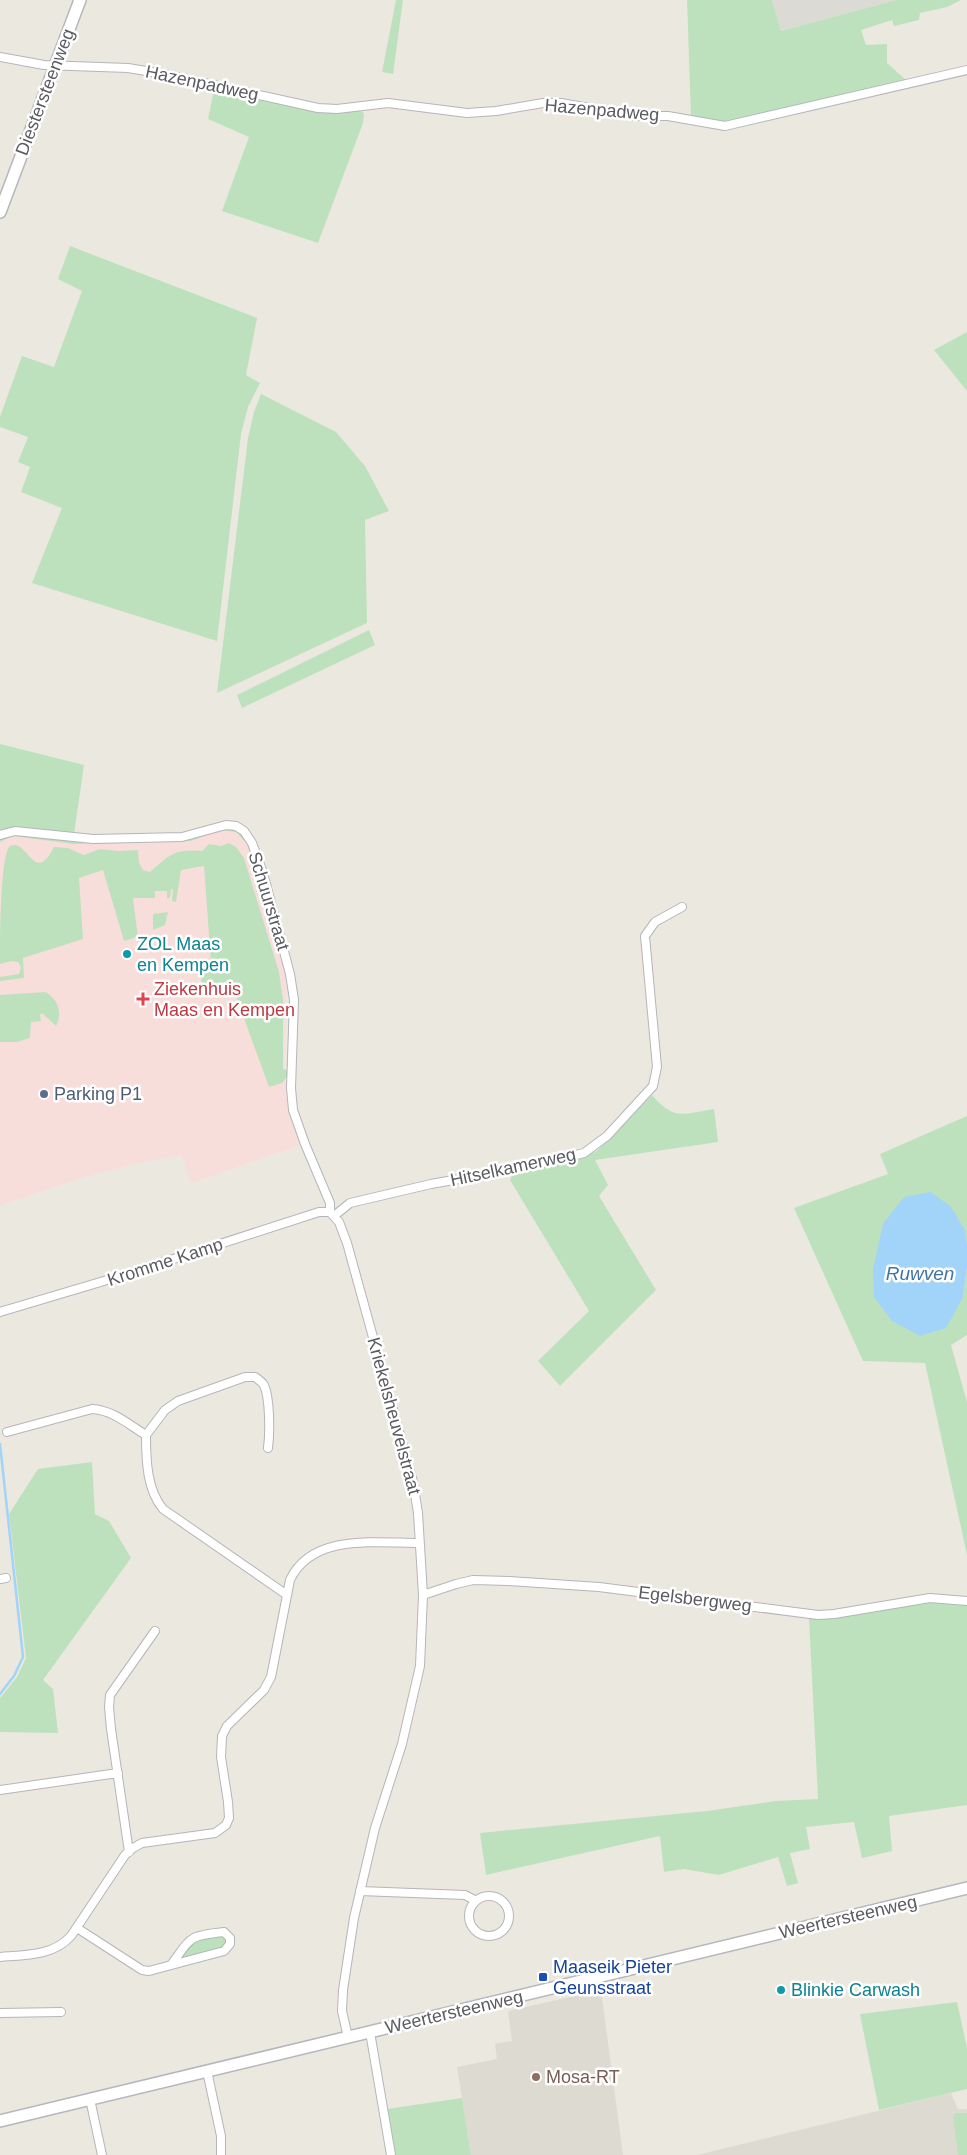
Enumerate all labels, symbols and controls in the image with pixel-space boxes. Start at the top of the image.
street label: Diestersteenweg [12,26,78,158]
street label: Hazenpadweg [144,61,260,105]
street label: Hazenpadweg [544,95,660,125]
street label: Schuurstraat [245,849,293,953]
place label: ZOL Maas en Kempen [137,934,229,975]
marker: ZOL Maas en Kempen [121,948,133,960]
place label: Ziekenhuis Maas en Kempen [154,979,295,1020]
marker: Ziekenhuis Maas en Kempen [136,992,150,1006]
place label: Parking P1 [54,1084,142,1104]
marker: Parking P1 [38,1088,50,1100]
street label: Hitselkamerweg [448,1144,578,1190]
street label: Kromme Kamp [105,1234,225,1290]
water label: Ruwven [886,1263,954,1284]
street label: Kriekelsheuvelstraat [363,1335,425,1497]
street label: Egelsbergweg [637,1582,753,1616]
street label: Weertersteenweg [777,1891,919,1943]
place label: Maaseik Pieter Geunsstraat [553,1957,672,1998]
marker: Maaseik Pieter Geunsstraat [537,1971,549,1983]
place label: Blinkie Carwash [791,1980,920,2000]
marker: Blinkie Carwash [775,1984,787,1996]
street label: Weertersteenweg [383,1986,525,2038]
place label: Mosa-RT [546,2067,620,2087]
marker: Mosa-RT [530,2071,542,2083]

